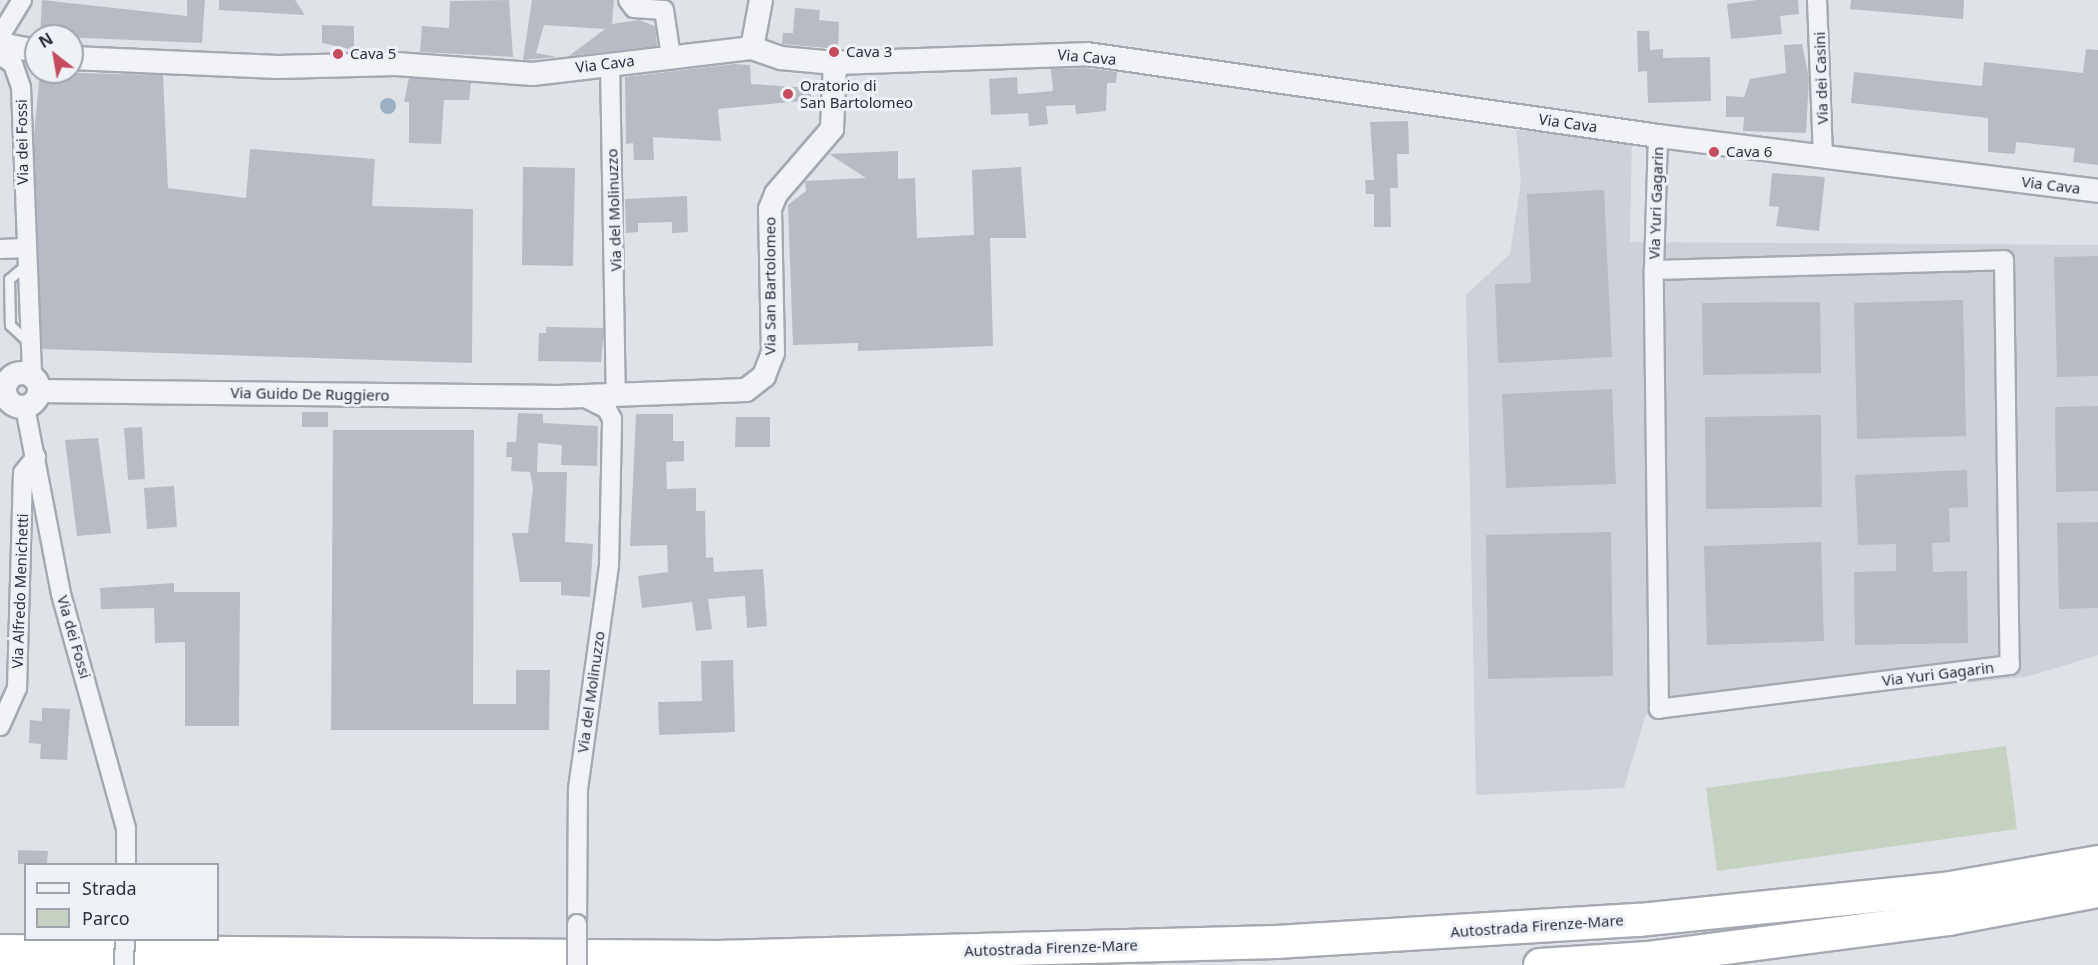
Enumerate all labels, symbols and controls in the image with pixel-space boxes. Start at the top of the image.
north arrow [24,24,84,84]
text: N [35,28,57,53]
street label: Via dei Casini [1810,31,1832,125]
place label: Cava 3 [846,43,892,61]
place label: Cava 5 [350,45,396,63]
marker: Cava 3 [827,45,841,59]
street label: Via Cava [1057,45,1117,69]
marker: Cava 5 [331,47,345,61]
street label: Via Cava [575,51,635,77]
place label: Oratorio di San Bartolomeo [800,76,913,111]
marker: Oratorio di San Bartolomeo [781,87,795,101]
street label: Via dei Fossi [12,99,32,185]
street label: Via Cava [1537,110,1599,136]
place label: Cava 6 [1726,143,1772,161]
marker: Cava 6 [1707,145,1721,159]
street label: Via Yuri Gagarin [1645,146,1667,260]
street label: Via del Molinuzzo [603,148,625,272]
street label: Via Cava [2021,172,2081,198]
street label: Via San Bartolomeo [761,217,779,355]
street label: Via Guido De Ruggiero [230,384,390,404]
street label: Via Alfredo Menichetti [8,513,32,669]
street label: Via dei Fossi [54,593,94,681]
street label: Via del Molinuzzo [574,630,608,754]
street label: Via Yuri Gagarin [1881,658,1995,690]
legend [24,863,219,941]
text: Strada [82,876,137,900]
text: Parco [82,906,130,930]
street label: Autostrada Firenze-Mare [1450,911,1624,941]
street label: Autostrada Firenze-Mare [964,936,1138,960]

